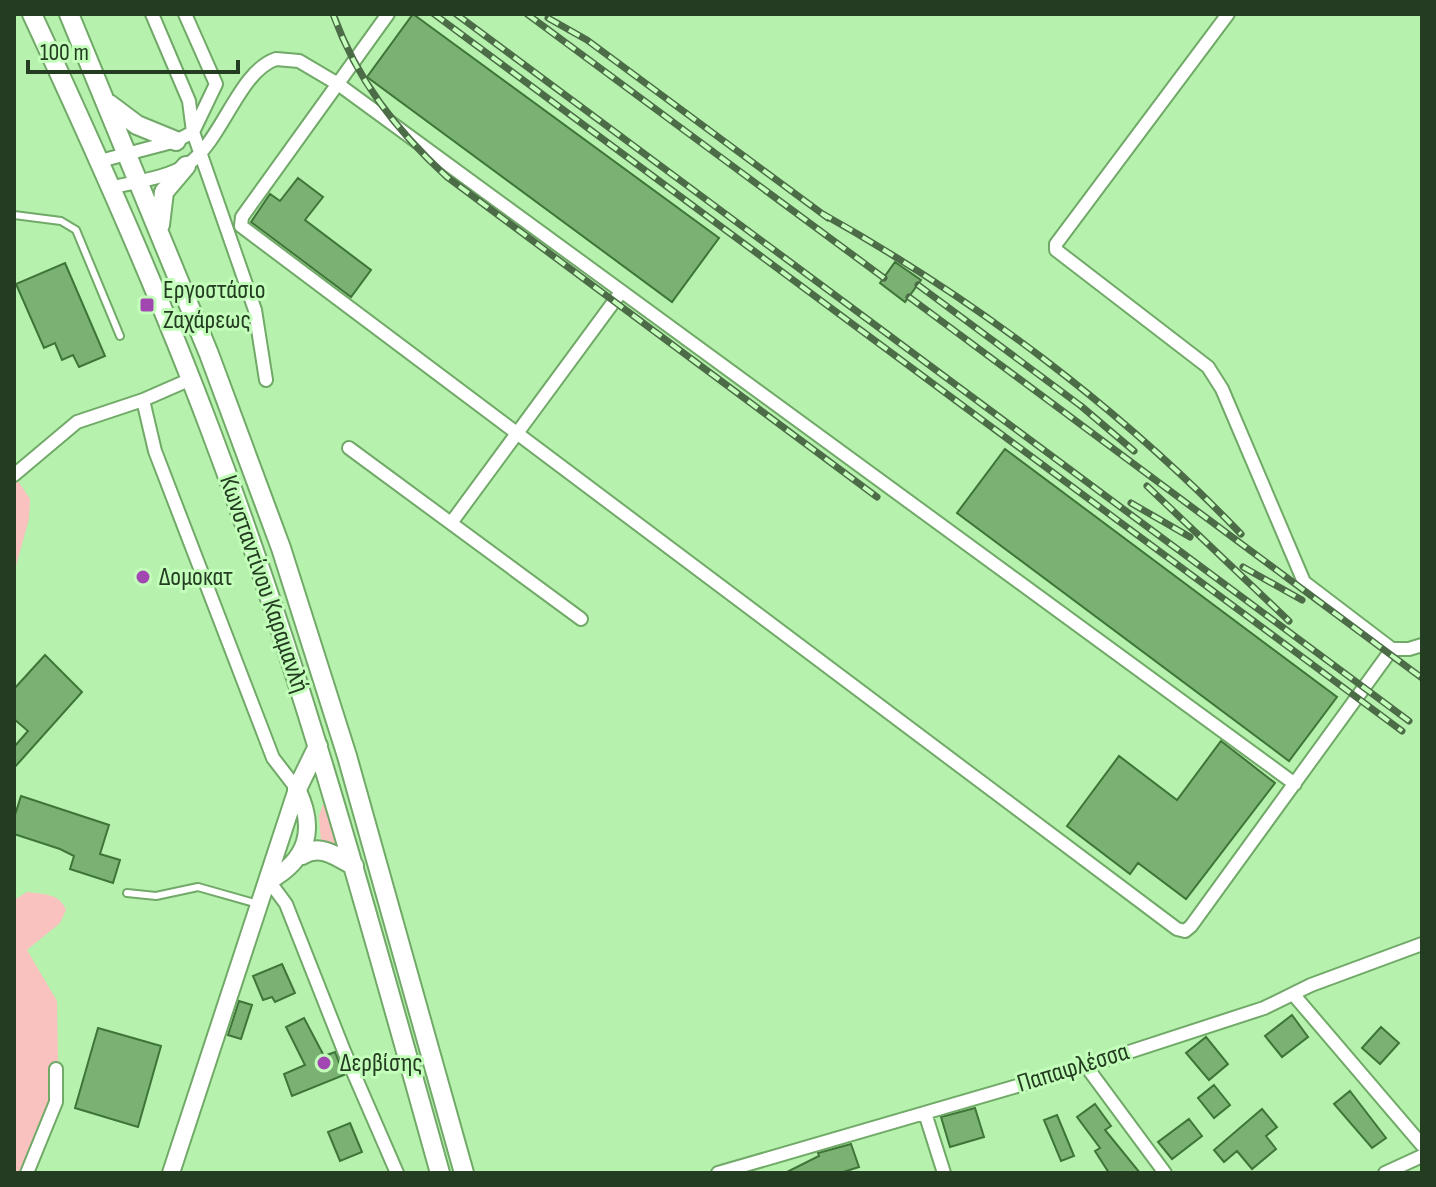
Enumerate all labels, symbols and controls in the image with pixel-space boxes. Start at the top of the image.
scale bar [28,24,238,74]
text: 100 m [40,38,89,67]
place label: Εργοστάσιο Ζαχάρεως [163,275,266,336]
marker: Εργοστάσιο Ζαχάρεως [138,296,156,314]
street label: Κωνσταντίνου Καραμανλή [212,471,316,697]
place label: Δομοκατ [159,562,233,593]
marker: Δομοκατ [134,568,152,586]
street label: Παπαφλέσσα [1013,1036,1133,1100]
place label: Δερβίσης [340,1048,423,1079]
marker: Δερβίσης [315,1054,333,1072]

